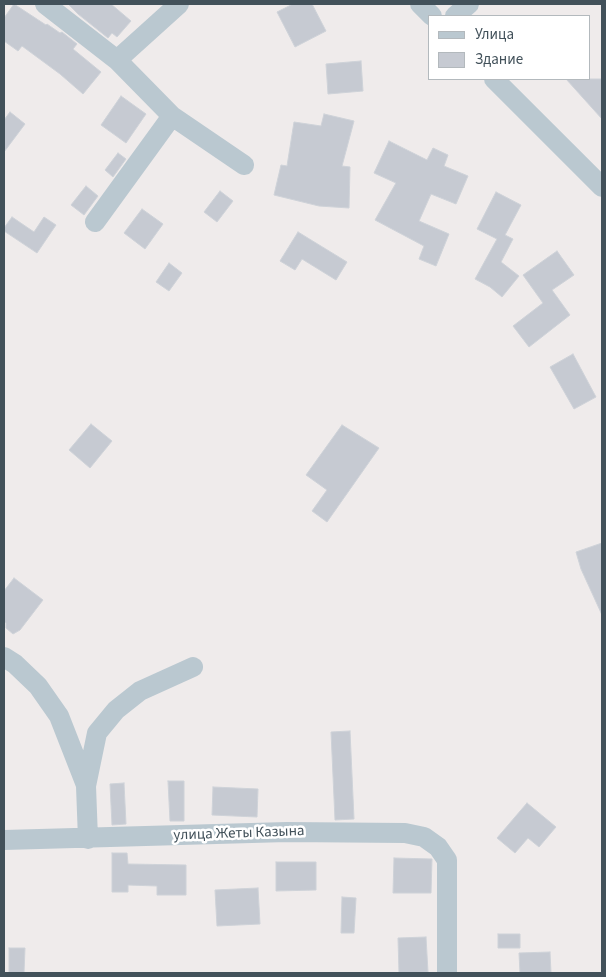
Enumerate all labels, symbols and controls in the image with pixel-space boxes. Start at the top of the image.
legend [428,15,591,80]
text: Улица [475,24,514,45]
text: Здание [475,49,523,70]
street label: улица Жеты Казына [173,823,305,845]

